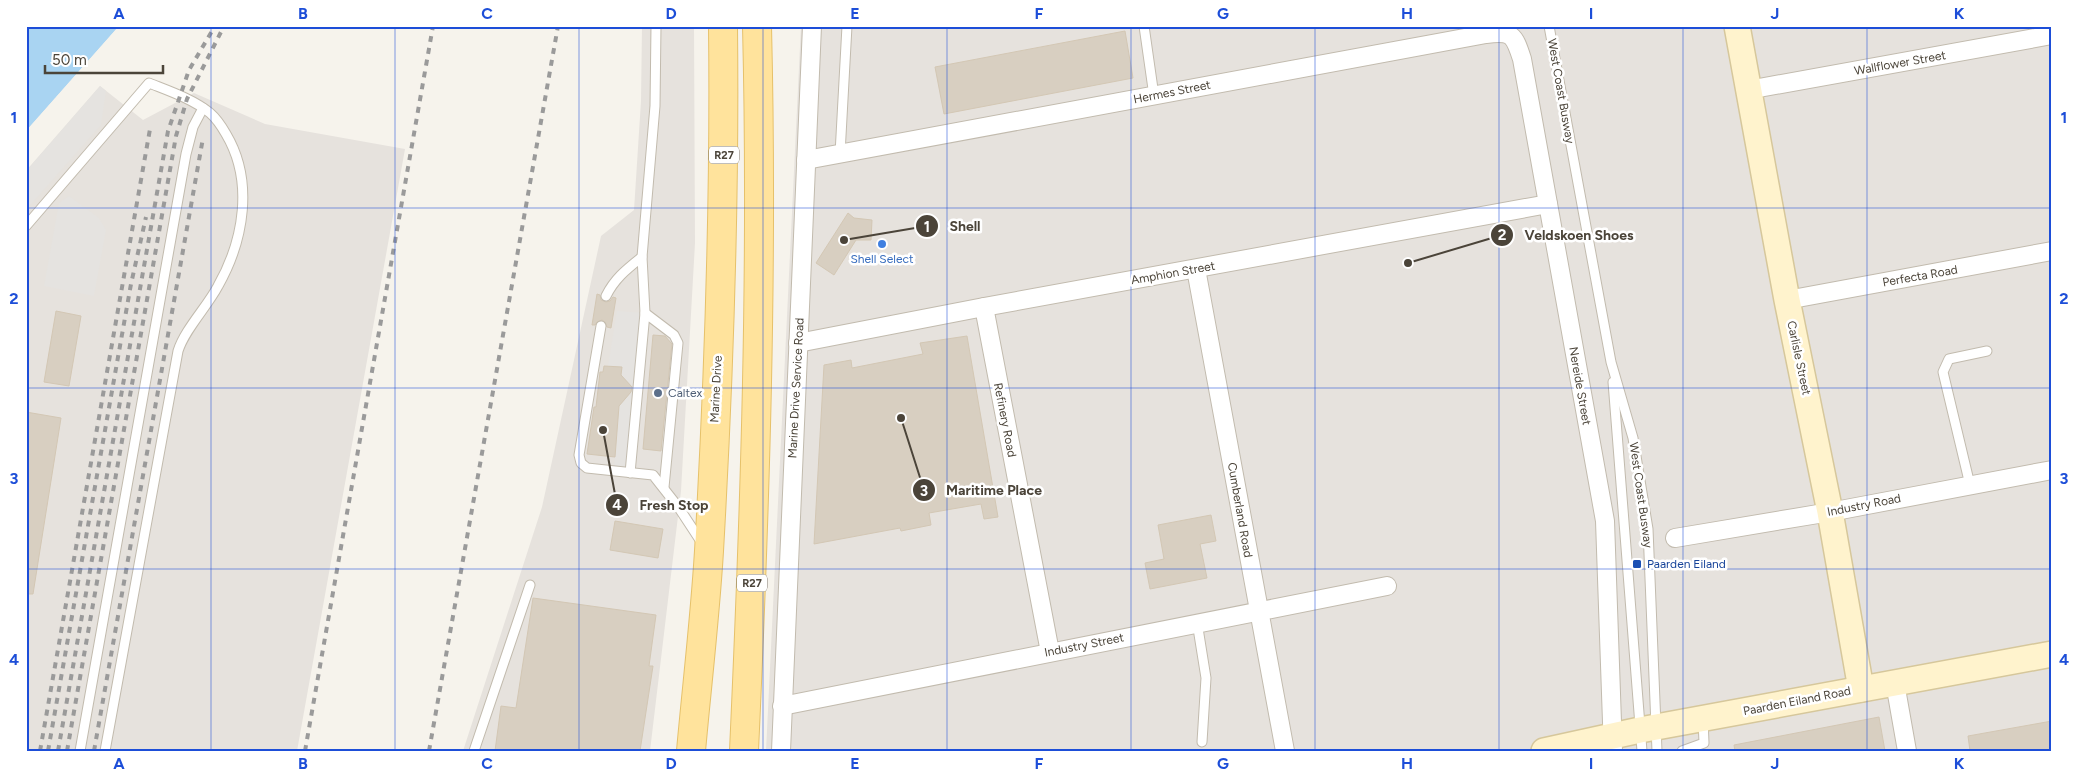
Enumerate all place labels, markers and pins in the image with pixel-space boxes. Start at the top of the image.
callout: Shell [914,212,991,241]
callout: Veldskoen Shoes [1490,221,1644,250]
marker: Shell Select [876,238,888,250]
place label: Shell Select [850,252,914,266]
place label: Caltex [668,386,702,400]
marker: Caltex [652,387,664,399]
callout: Maritime Place [911,476,1052,505]
callout: Fresh Stop [605,491,719,520]
place label: Paarden Eiland [1647,557,1726,571]
marker: Paarden Eiland [1631,558,1643,570]

